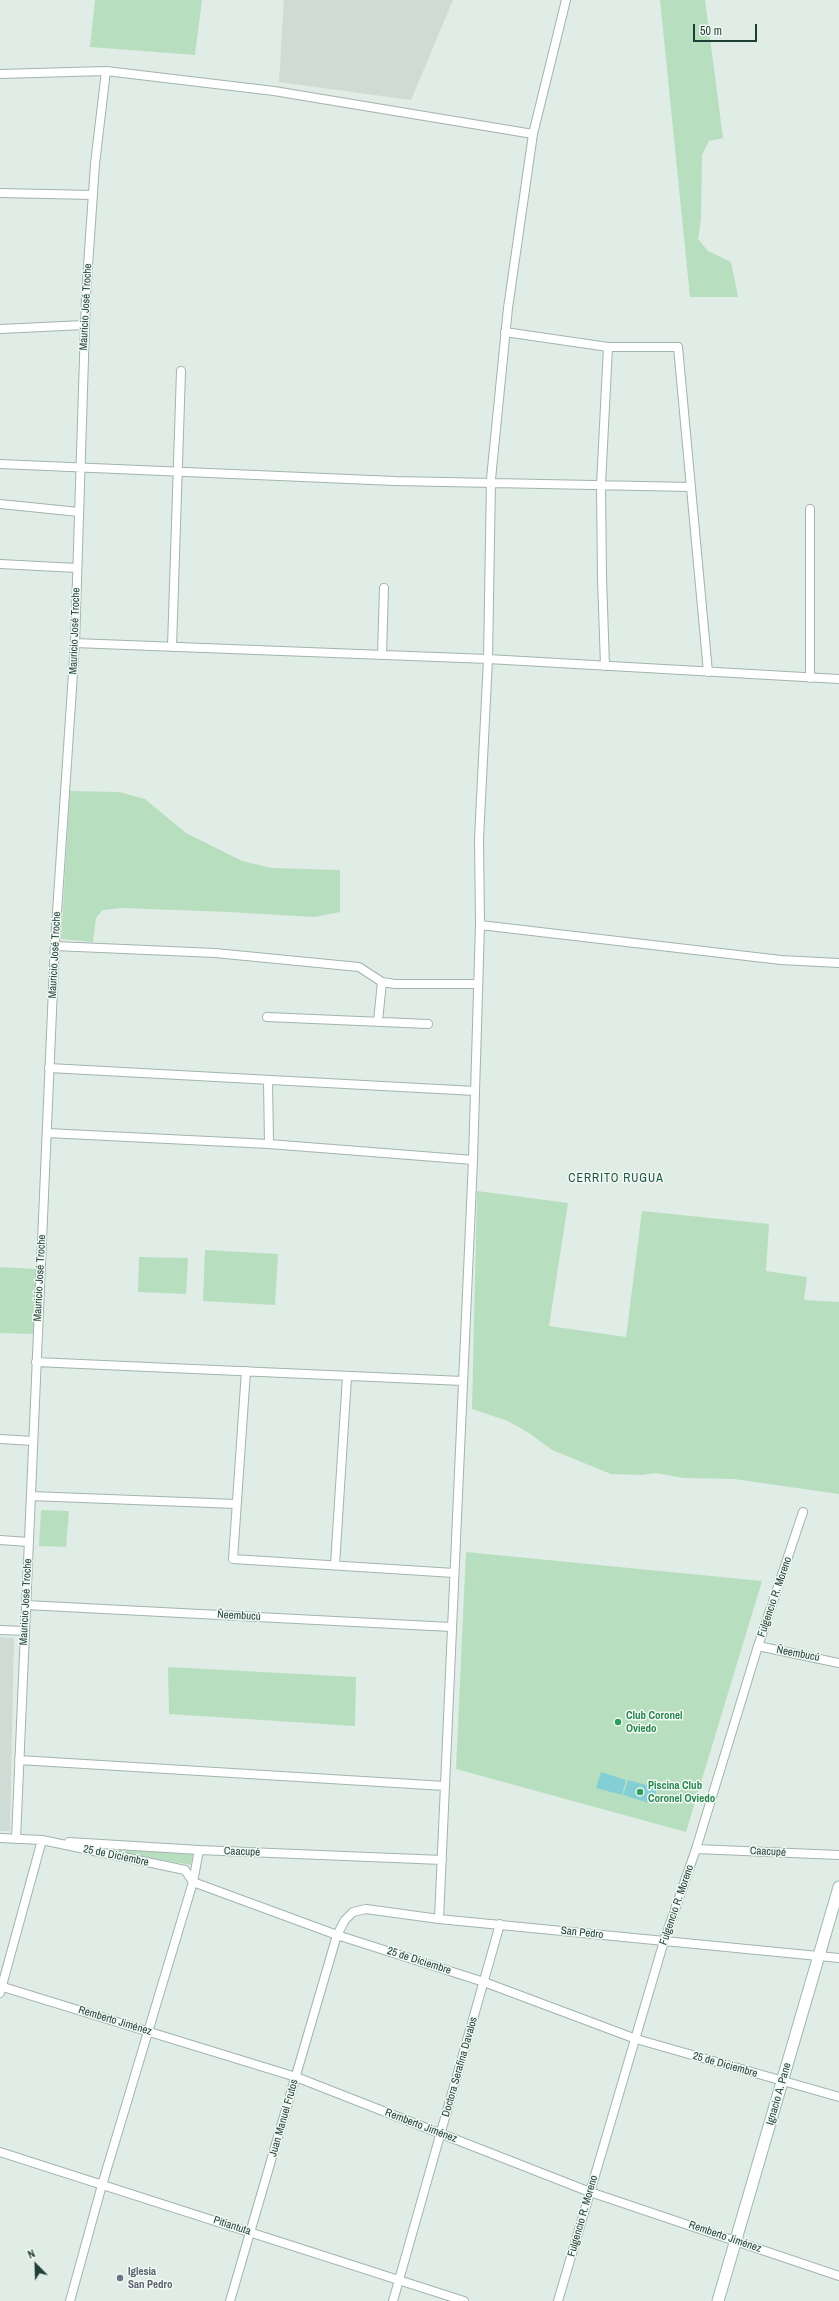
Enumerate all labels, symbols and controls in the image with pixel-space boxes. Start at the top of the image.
scale bar [695,16,759,42]
text: 50 m [700,23,722,39]
street label: Mauricio José Troche [77,263,95,351]
street label: Mauricio José Troche [67,587,83,675]
street label: Mauricio José Troche [46,911,64,999]
district label: CERRITO RUGUA [568,1172,664,1186]
street label: Mauricio José Troche [31,1234,49,1322]
street label: Fulgencio R. Moreno [755,1555,795,1639]
street label: Mauricio José Troche [17,1558,35,1646]
street label: Ñeembucú [217,1608,261,1624]
street label: Ñeembucú [775,1643,821,1665]
place label: Club Coronel Oviedo [626,1709,683,1735]
marker: Club Coronel Oviedo [613,1717,623,1727]
place label: Piscina Club Coronel Oviedo [648,1779,715,1805]
marker: Piscina Club Coronel Oviedo [635,1787,645,1797]
street label: 25 de Diciembre [82,1843,150,1869]
street label: Caacupé [750,1844,786,1860]
street label: Caacupé [224,1845,260,1859]
street label: Fulgencio R. Moreno [657,1863,697,1947]
street label: San Pedro [560,1924,604,1942]
street label: 25 de Diciembre [385,1944,453,1978]
street label: Remberto Jiménez [77,2004,153,2038]
street label: Doctora Serafina Davalos [439,2016,481,2118]
street label: 25 de Diciembre [691,2049,759,2081]
street label: Ignacio A. Pane [764,2061,794,2127]
street label: Juan Manuel Frutos [267,2078,301,2158]
street label: Remberto Jiménez [383,2106,459,2146]
street label: Fulgencio R. Moreno [565,2174,601,2258]
street label: Pitiantuta [212,2214,252,2238]
street label: Remberto Jiménez [687,2218,763,2256]
north arrow [16,2245,56,2285]
text: N [26,2246,37,2262]
place label: Iglesia San Pedro [128,2265,173,2291]
marker: Iglesia San Pedro [115,2273,125,2283]

